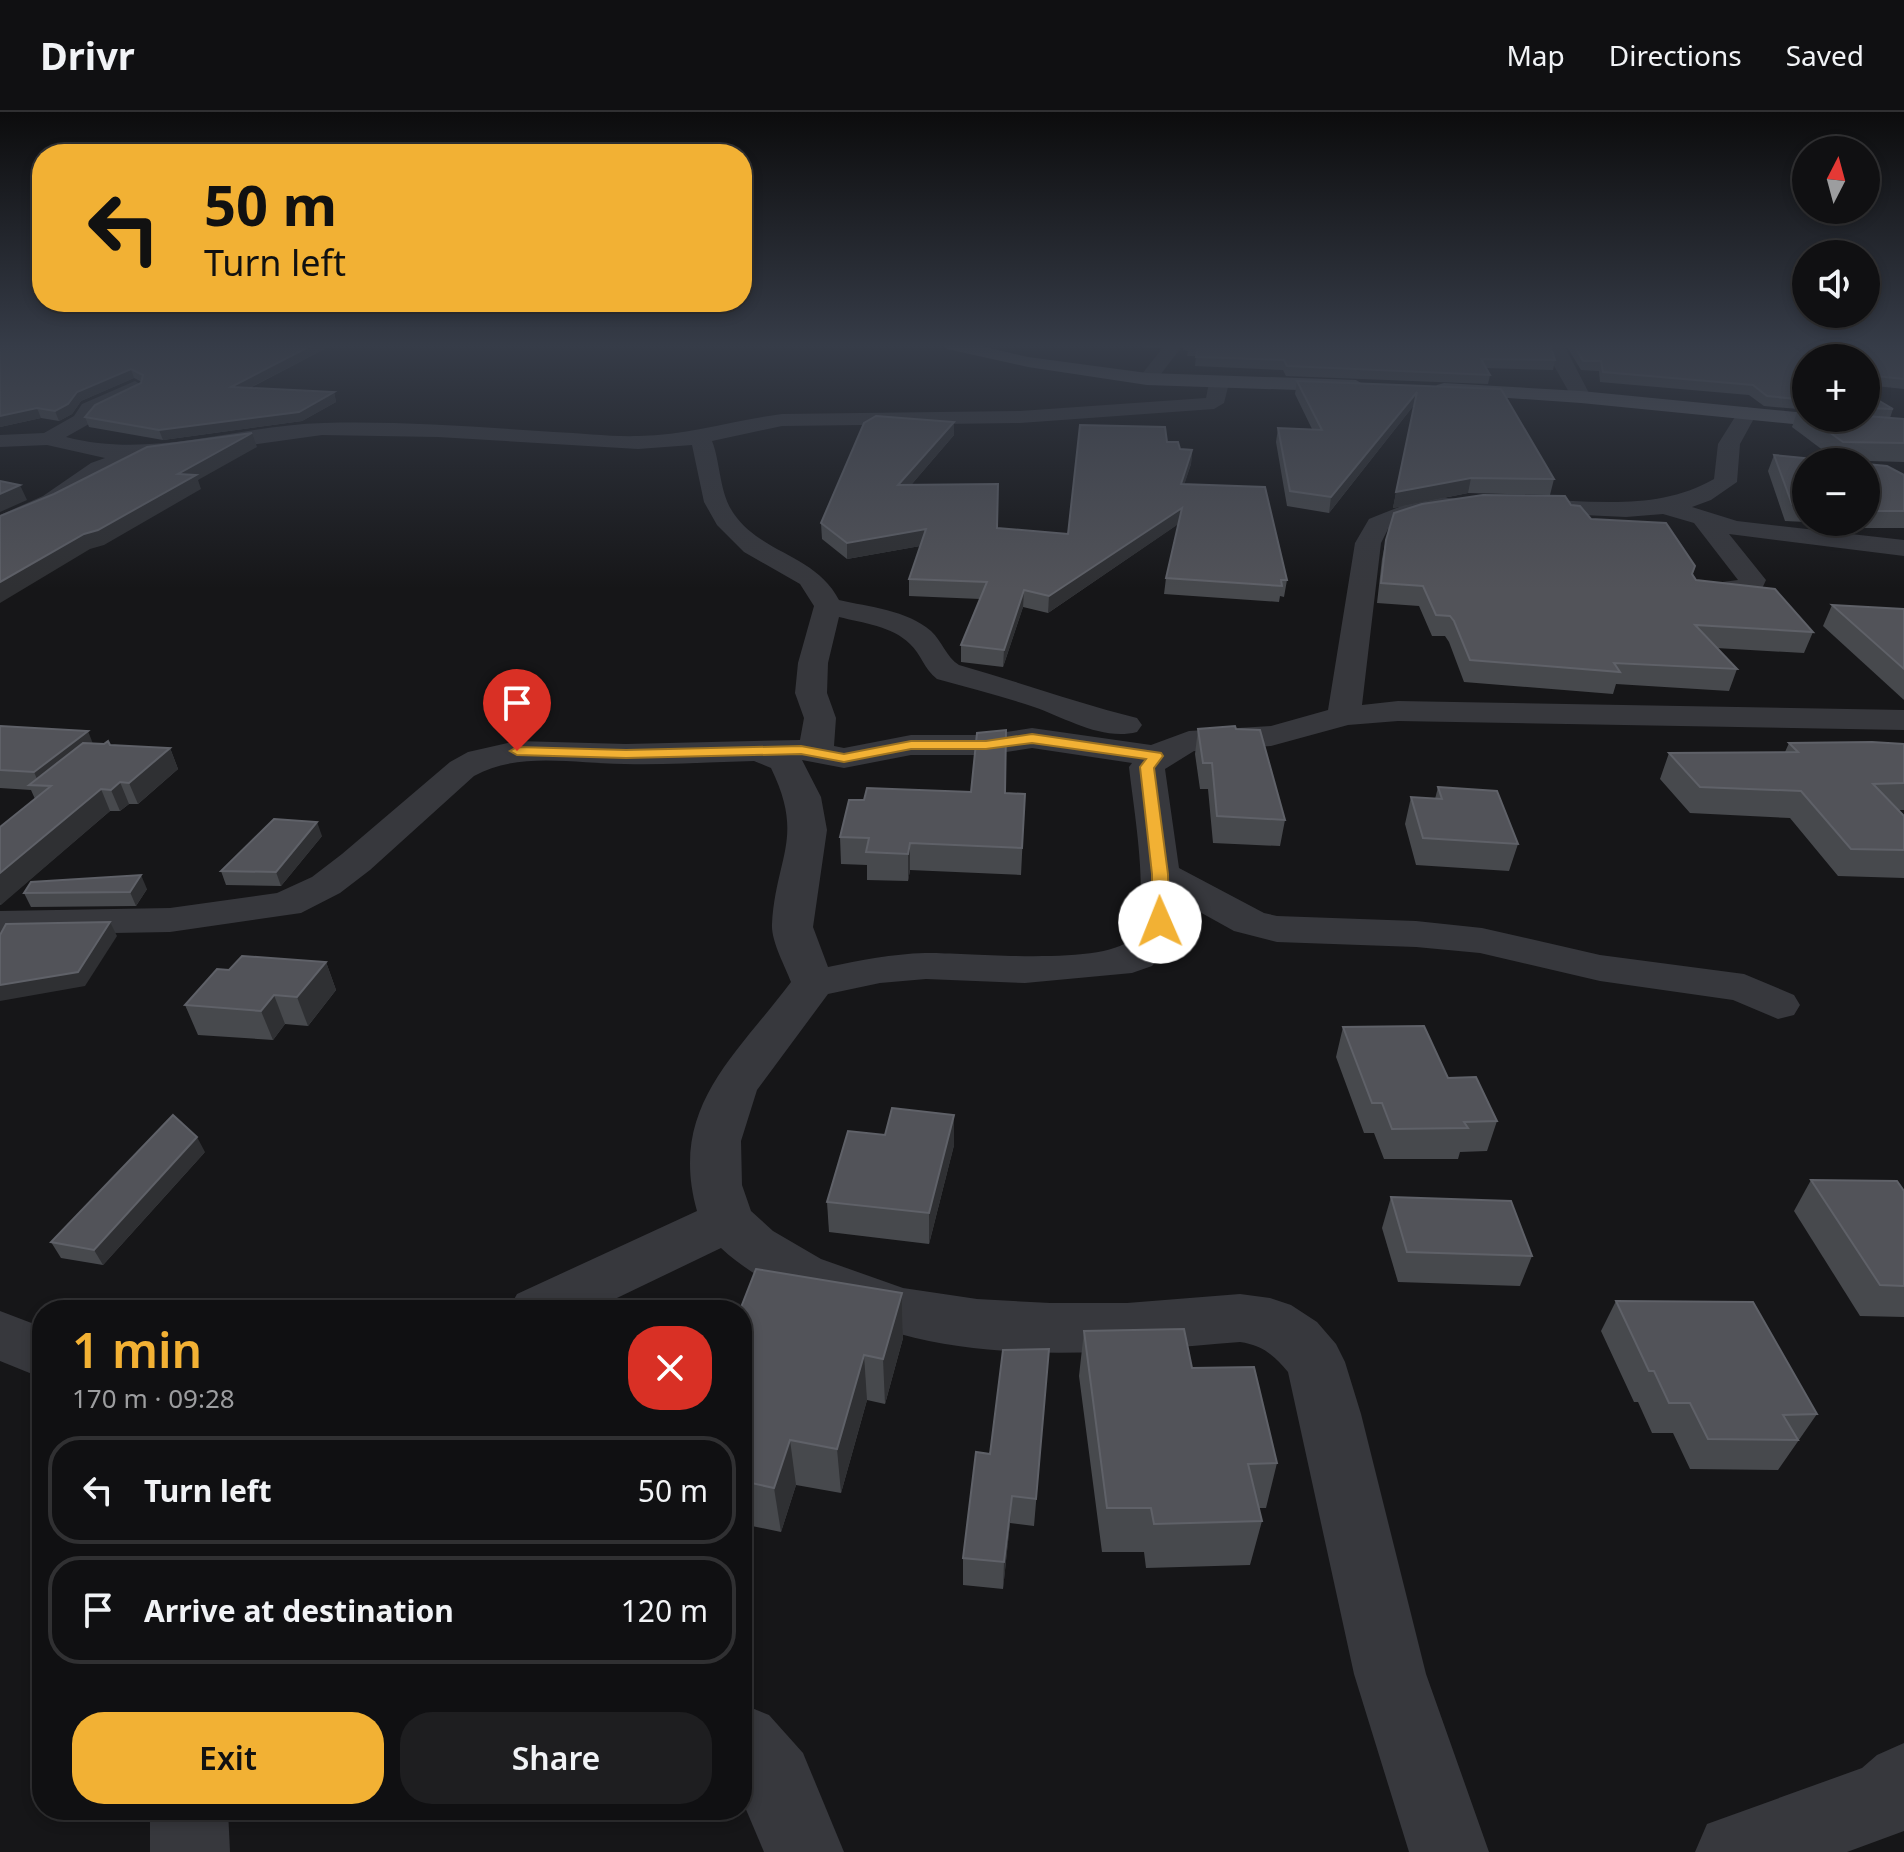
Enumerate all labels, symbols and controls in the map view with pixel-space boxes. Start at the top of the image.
text: Drivr [40,29,135,81]
text: Map [1506,36,1565,74]
text: Directions [1609,36,1742,74]
text: Saved [1786,36,1864,74]
north arrow [1792,136,1880,224]
map controls [1792,136,1880,536]
text: 50 m [204,166,337,242]
icon: left [72,176,176,280]
text: Turn left [204,238,346,287]
button: sound [1792,240,1880,328]
button: + [1792,344,1880,432]
button: − [1792,448,1880,536]
pin [483,669,551,751]
icon: arrive [495,681,539,725]
position arrow [1118,880,1202,964]
text: 1 min [72,1317,202,1382]
button: close [628,1326,712,1410]
text: 170 m · 09:28 [72,1380,235,1416]
icon: left [76,1468,120,1512]
text: Turn left [144,1470,272,1511]
text: 50 m [638,1470,708,1511]
icon: arrive [76,1588,120,1632]
text: Arrive at destination [144,1590,454,1631]
text: 120 m [621,1590,708,1631]
button: Exit [72,1712,384,1804]
button: Share [400,1712,712,1804]

